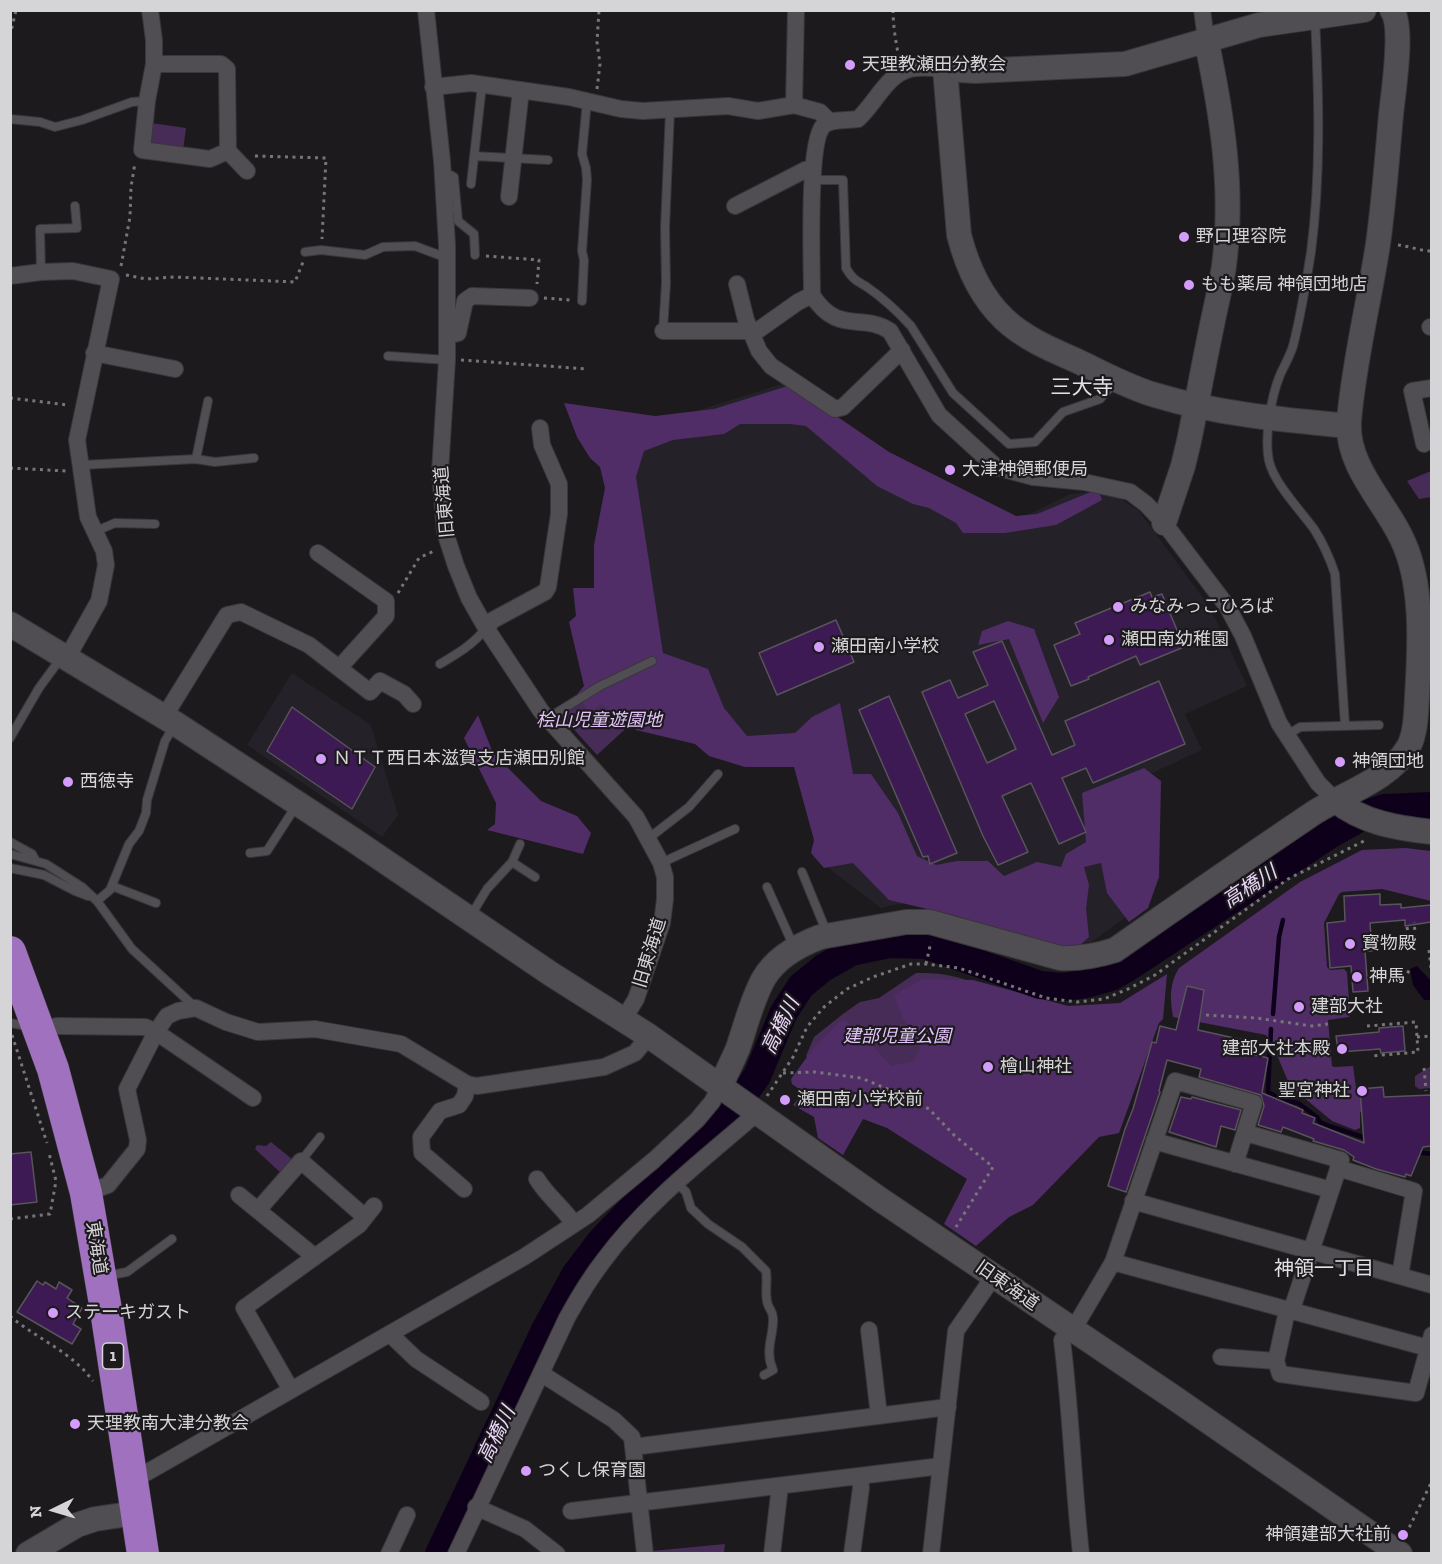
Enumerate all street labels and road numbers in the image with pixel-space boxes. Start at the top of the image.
street label: 旧東海道 [431,465,459,539]
street label: 旧東海道 [629,915,671,991]
street label: 東海道 [81,1220,111,1276]
street label: 旧東海道 [971,1257,1043,1315]
road number: 1 [102,1343,124,1369]

